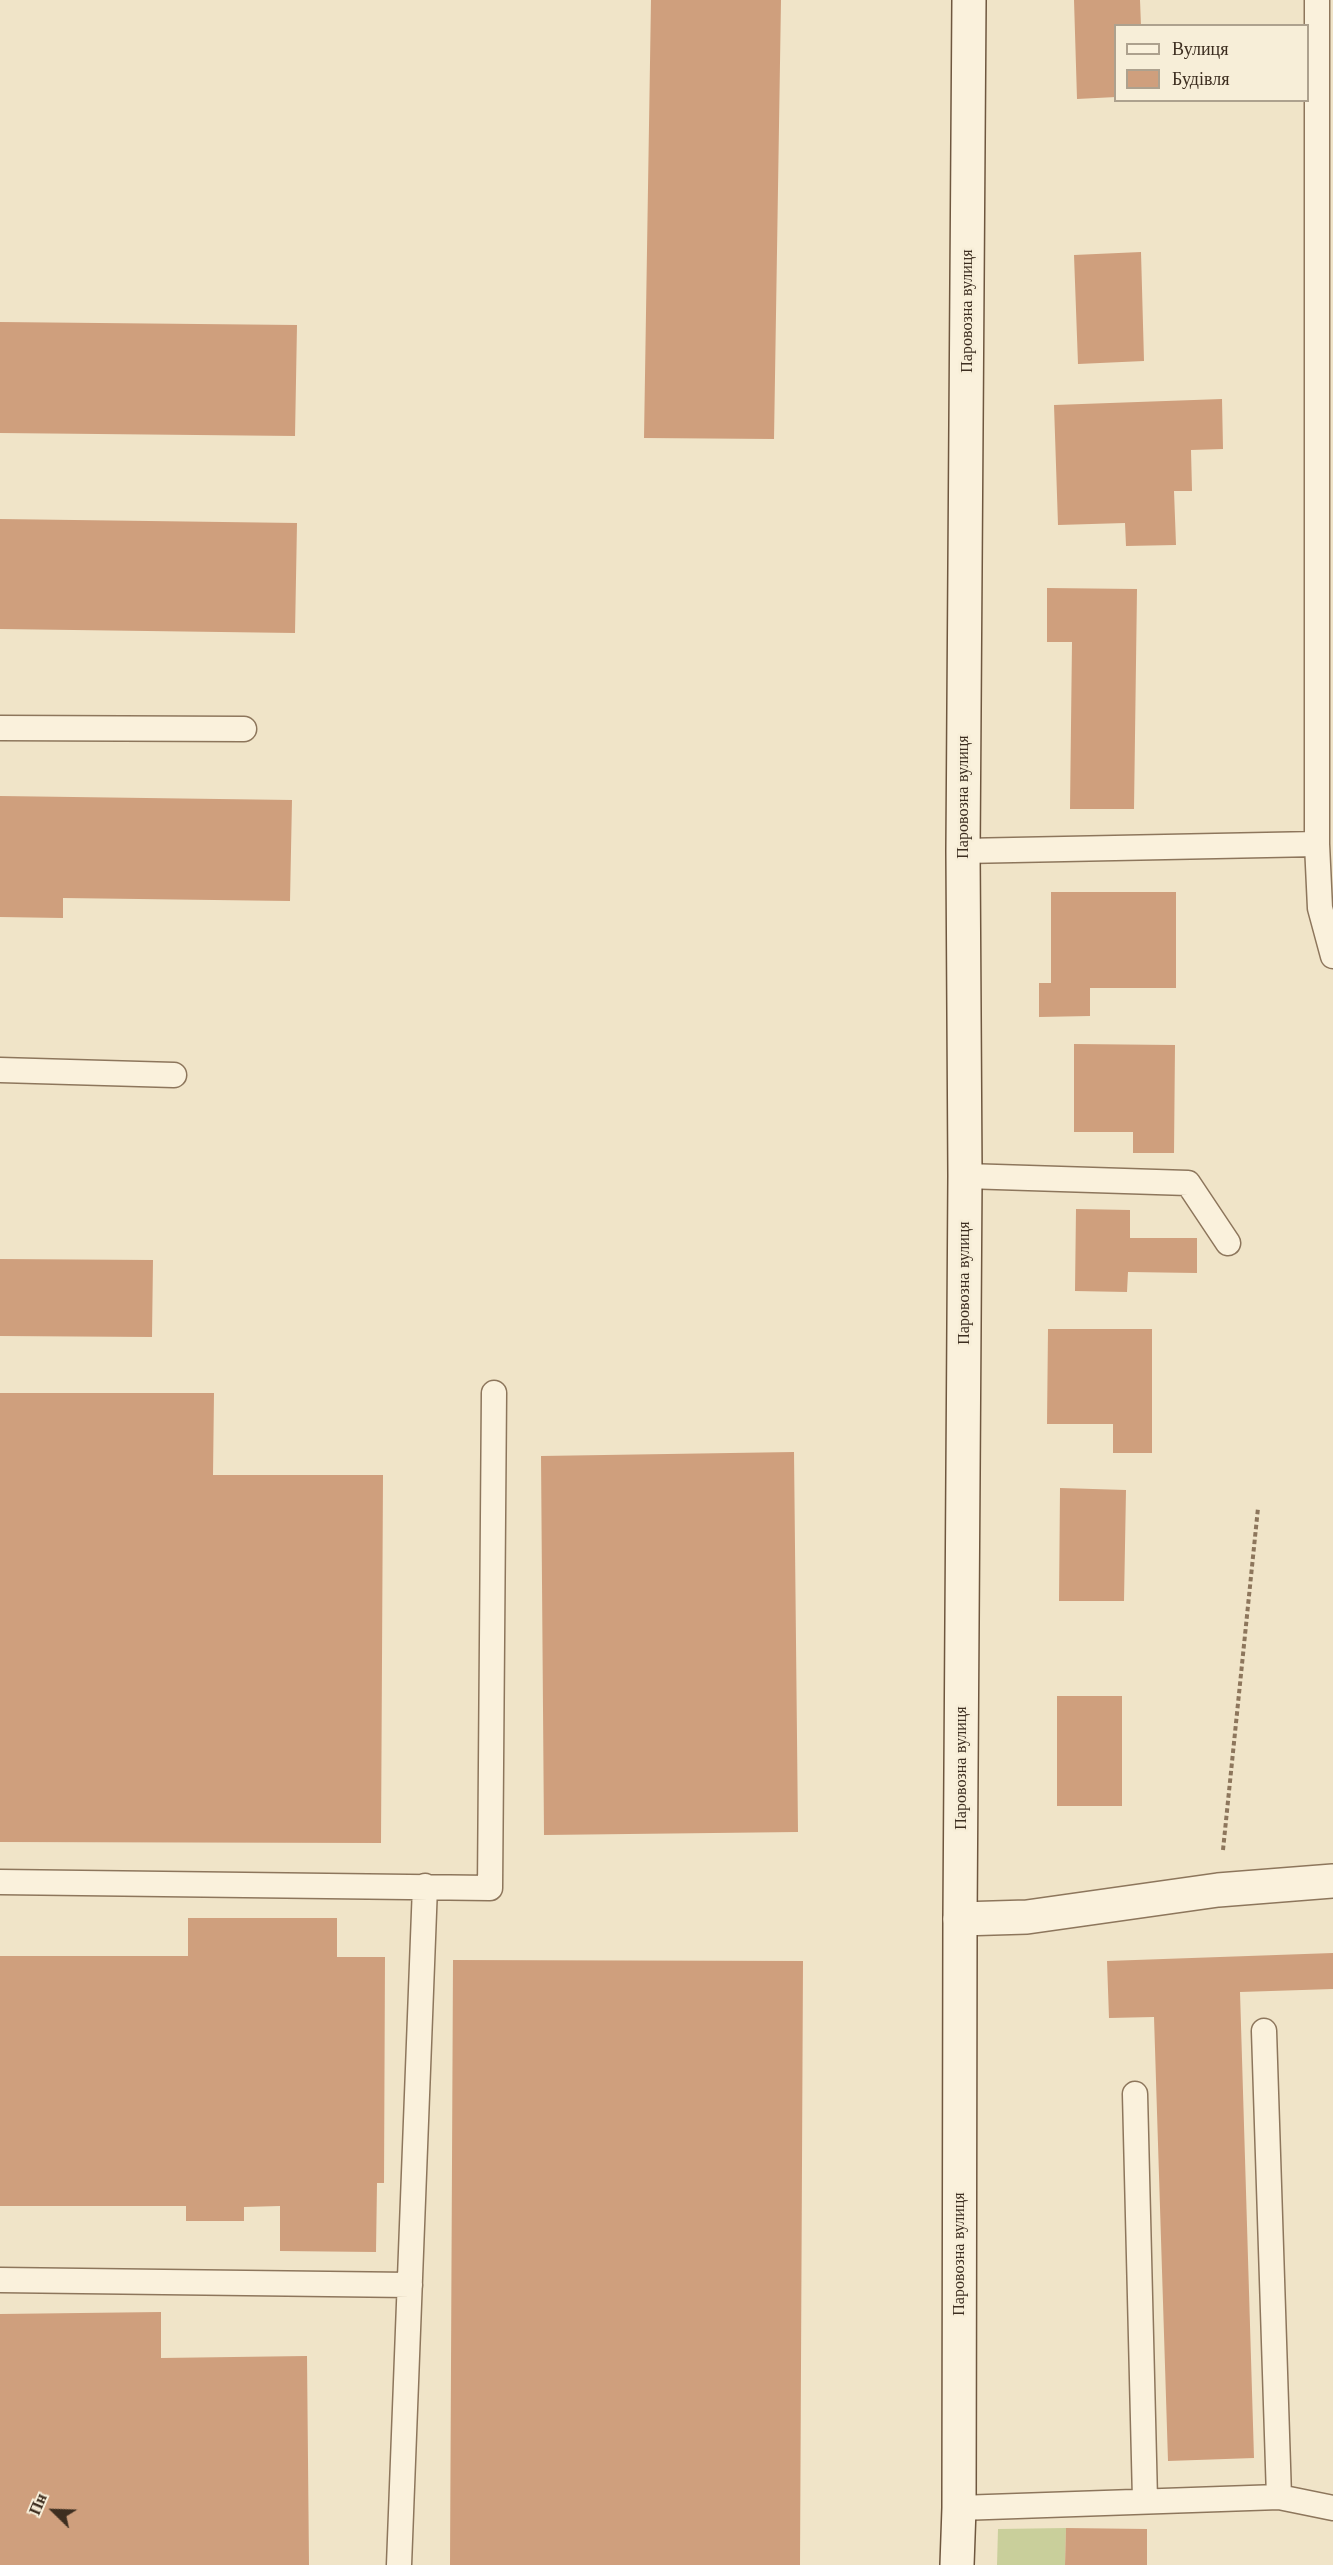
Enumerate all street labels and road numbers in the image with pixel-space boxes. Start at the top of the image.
street label: Паровозна вулиця [957,249,977,373]
street label: Паровозна вулиця [953,735,973,859]
street label: Паровозна вулиця [954,1221,974,1345]
street label: Паровозна вулиця [951,1706,971,1830]
street label: Паровозна вулиця [949,2192,969,2316]

